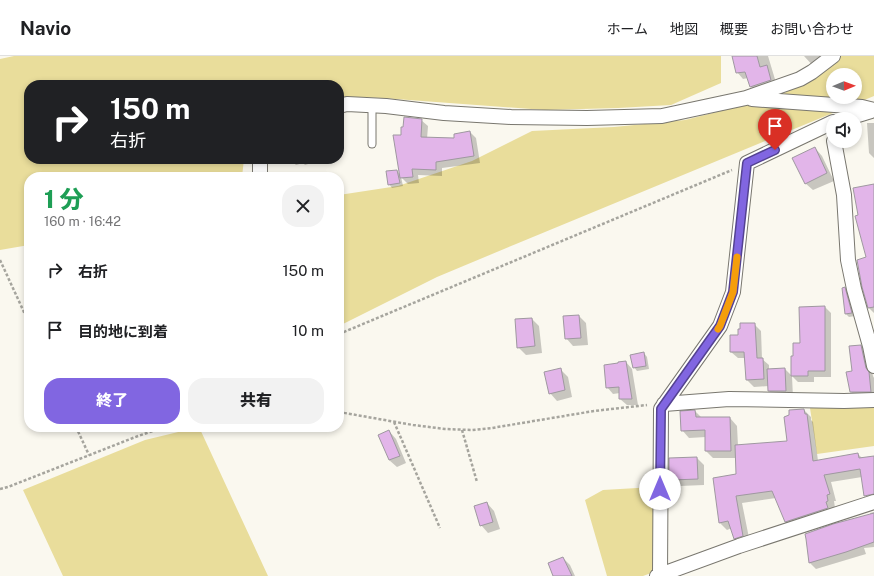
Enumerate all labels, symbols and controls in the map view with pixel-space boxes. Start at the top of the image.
text: Navio [20,17,71,39]
text: ホーム [606,21,648,37]
text: 地図 [670,21,698,37]
text: 概要 [720,21,748,37]
text: お問い合わせ [770,21,854,37]
north arrow [826,68,862,104]
map controls [826,68,862,148]
text: 150 m [110,92,190,125]
icon: right [44,96,96,148]
pin [758,109,792,150]
button: sound [826,112,862,148]
icon: arrive [764,115,786,137]
text: 右折 [110,130,146,151]
text: 1 分 [44,185,84,213]
button: close [282,185,324,227]
text: 160 m · 16:42 [44,214,121,229]
icon: right [44,259,66,281]
text: 150 m [282,262,324,279]
text: 右折 [78,263,108,280]
icon: arrive [44,319,66,341]
text: 10 m [292,322,324,339]
text: 目的地に到着 [78,323,168,340]
button: 終了 [44,378,180,424]
button: 共有 [188,378,324,424]
position arrow [639,468,681,510]

